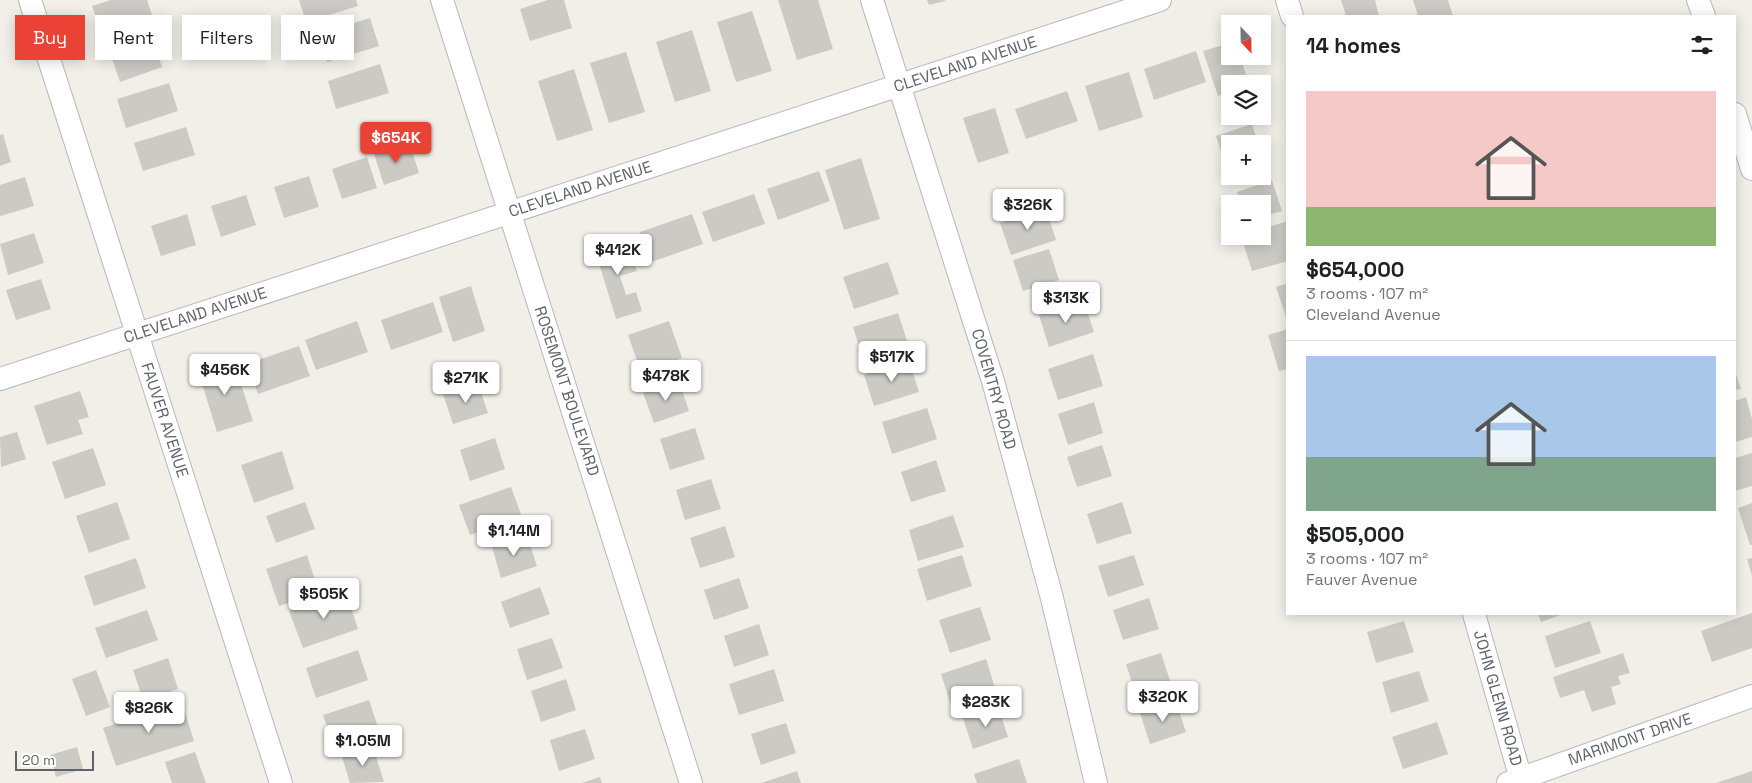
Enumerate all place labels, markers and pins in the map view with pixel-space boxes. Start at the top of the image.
pin: $654K [361,121,431,164]
pin: $326K [993,188,1063,231]
pin: $412K [583,234,653,276]
pin: $313K [1031,282,1101,324]
pin: $517K [857,340,927,383]
pin: $456K [190,354,260,396]
pin: $478K [631,360,701,402]
pin: $271K [431,362,501,404]
pin: $1.14M [473,514,555,557]
pin: $505K [289,578,359,620]
pin: $320K [1128,680,1198,723]
pin: $283K [951,686,1021,728]
pin: $826K [114,692,184,734]
pin: $1.05M [322,724,404,767]

